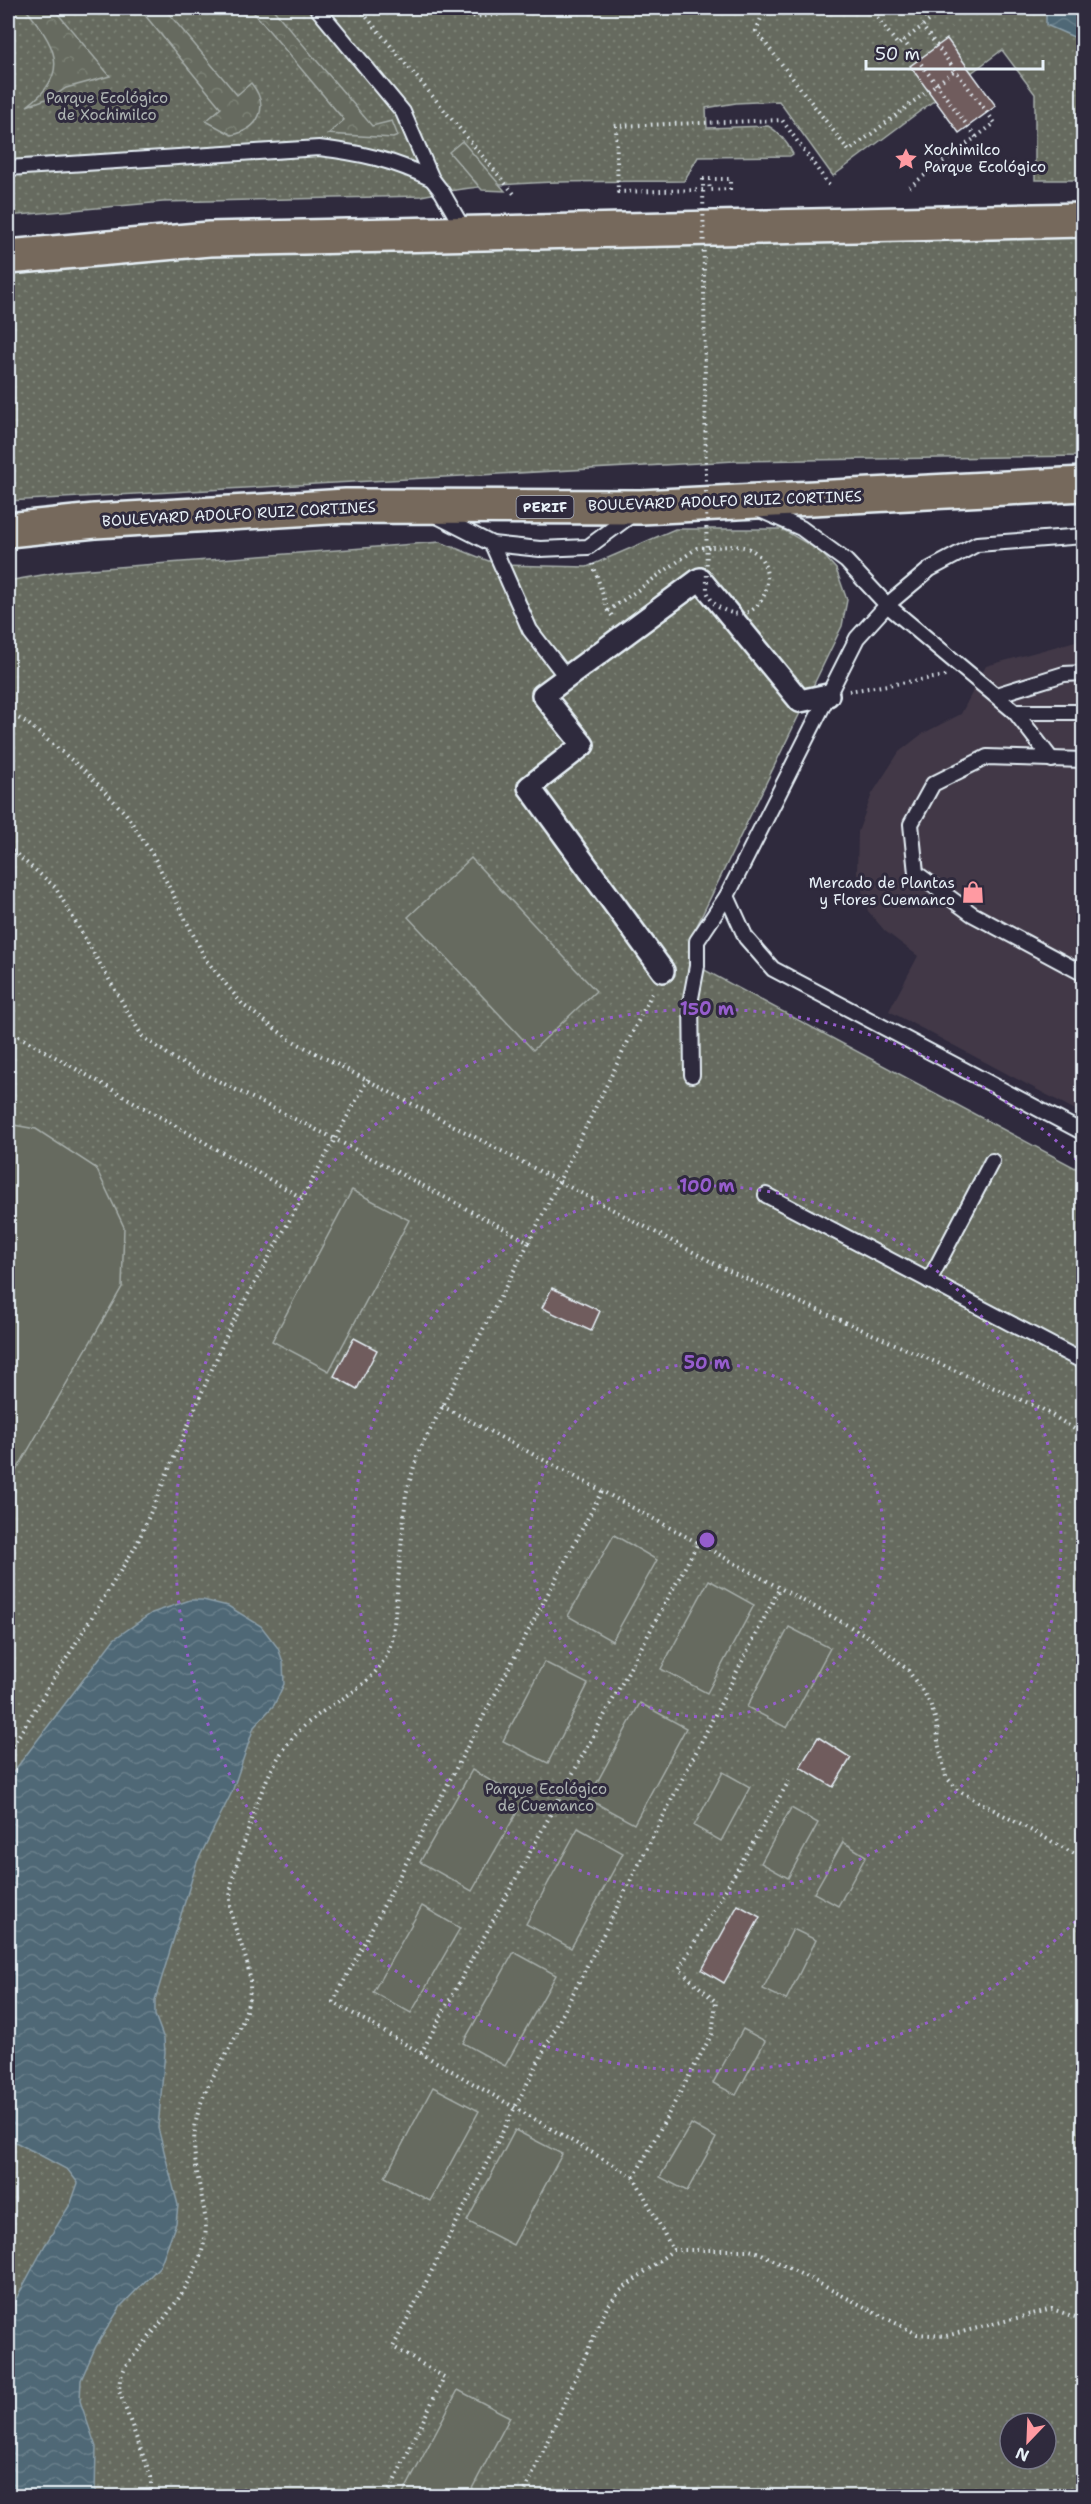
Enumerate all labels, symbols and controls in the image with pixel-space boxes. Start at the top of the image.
scale bar [866,33,1043,71]
text: 50 m [875,42,920,66]
park label: Parque Ecológico de Xochimilco [46,88,168,125]
place label: Xochimilco Parque Ecológico [924,140,1046,177]
place icon: Xochimilco Parque Ecológico [893,146,919,172]
street label: BOULEVARD ADOLFO RUIZ CORTINES [588,486,862,516]
road number: PERIF [516,496,574,518]
street label: BOULEVARD ADOLFO RUIZ CORTINES [102,497,376,531]
place label: Mercado de Plantas y Flores Cuemanco [809,873,955,910]
shop icon: Mercado de Plantas y Flores Cuemanco [960,879,986,905]
text: 150 m [680,997,735,1021]
text: 100 m [679,1174,735,1198]
text: 50 m [684,1351,731,1375]
centre of rings [697,1530,717,1550]
park label: Parque Ecológico de Cuemanco [485,1779,607,1816]
north arrow [998,2411,1058,2471]
text: N [1012,2442,1032,2466]

